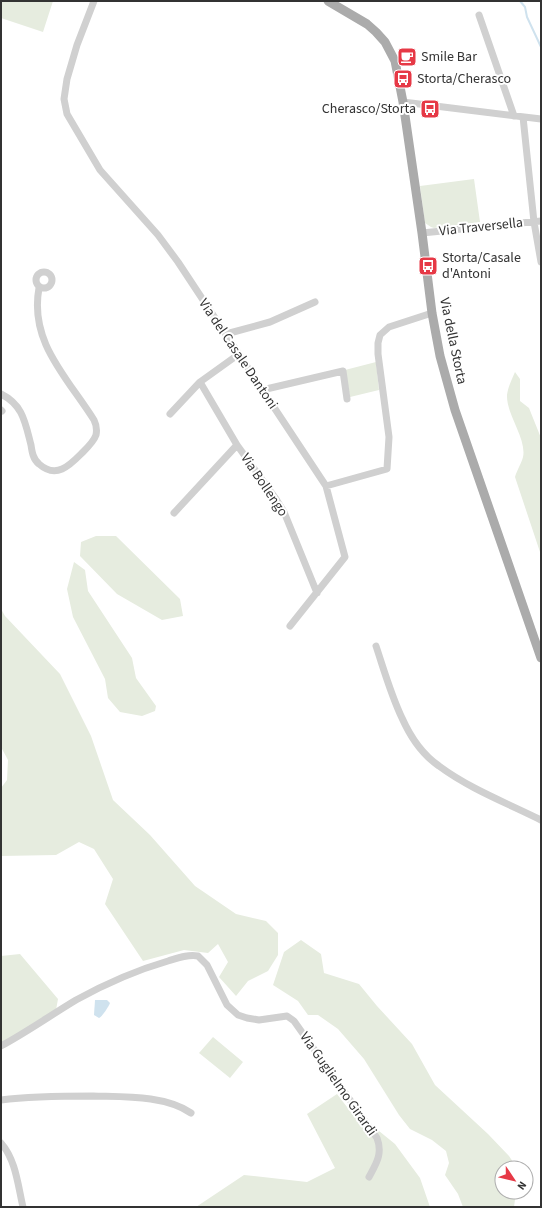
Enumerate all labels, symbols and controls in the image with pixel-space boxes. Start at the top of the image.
cafe icon: Smile Bar [396,46,418,68]
place label: Smile Bar [421,47,477,67]
bus stop icon: Storta/Cherasco [392,68,414,90]
place label: Storta/Cherasco [417,69,511,89]
bus stop icon: Cherasco/Storta [419,98,441,120]
place label: Cherasco/Storta [322,99,416,119]
street label: Via Traversella [438,213,524,241]
place label: Storta/Casale d'Antoni [442,248,521,284]
bus stop icon: Storta/Casale d'Antoni [417,255,439,277]
street label: Via del Casale Dantoni [194,295,282,413]
street label: Via della Storta [434,296,472,386]
street label: Via Bollengo [235,449,293,521]
street label: Via Guglielmo Girardi [295,1028,381,1140]
north arrow [494,1160,534,1200]
text: N [514,1178,530,1193]

